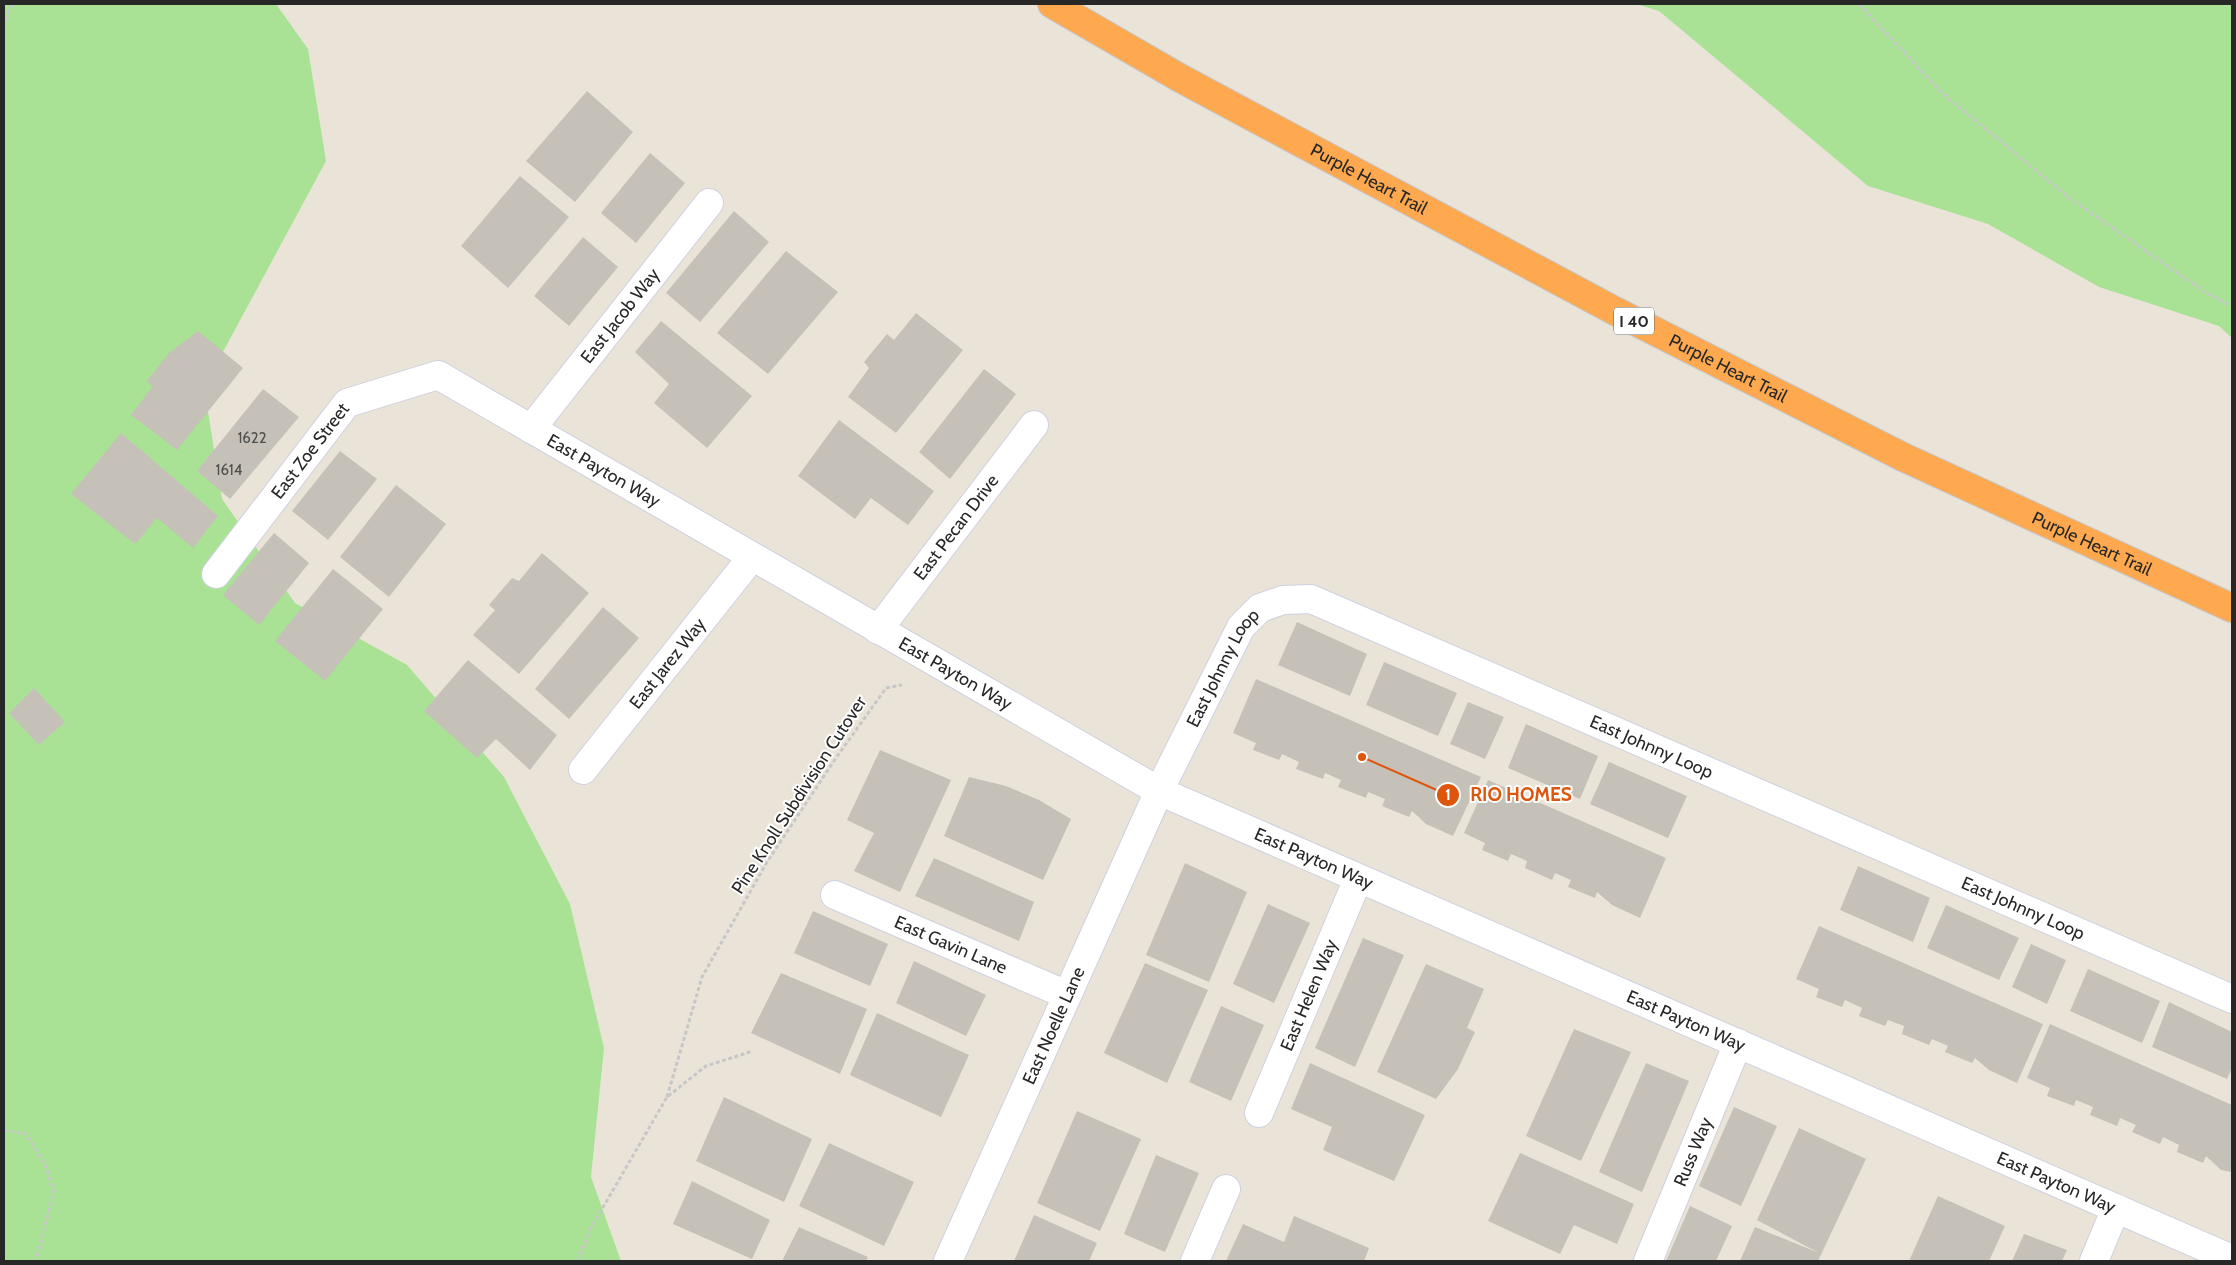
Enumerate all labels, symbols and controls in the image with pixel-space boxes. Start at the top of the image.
street label: Purple Heart Trail [1307,139,1432,220]
street label: East Jacob Way [576,264,664,368]
road number: I 40 [1614,308,1654,334]
street label: Purple Heart Trail [1665,329,1791,408]
street label: East Zoe Street [267,399,354,503]
house number: 1622 [237,429,267,447]
street label: East Payton Way [543,429,664,512]
house number: 1614 [216,461,243,479]
street label: East Pecan Drive [909,470,1003,584]
street label: Purple Heart Trail [2029,507,2156,581]
street label: East Johnny Loop [1182,604,1264,731]
street label: East Jarez Way [625,613,710,713]
street label: East Payton Way [895,632,1016,715]
street label: Pine Knoll Subdivision Cutover [727,692,871,898]
street label: East Johnny Loop [1587,711,1716,783]
callout: RIO HOMES [1436,778,1582,812]
text: RIO HOMES [1470,783,1572,806]
text: 1 [1445,786,1451,804]
street label: East Payton Way [1251,823,1377,894]
street label: East Johnny Loop [1958,872,2088,945]
street label: East Gavin Lane [891,911,1010,979]
street label: East Helen Way [1276,936,1342,1054]
street label: East Noelle Lane [1018,963,1090,1088]
street label: East Payton Way [1623,985,1749,1056]
street label: Russ Way [1669,1114,1717,1190]
street label: East Payton Way [1994,1147,2119,1218]

